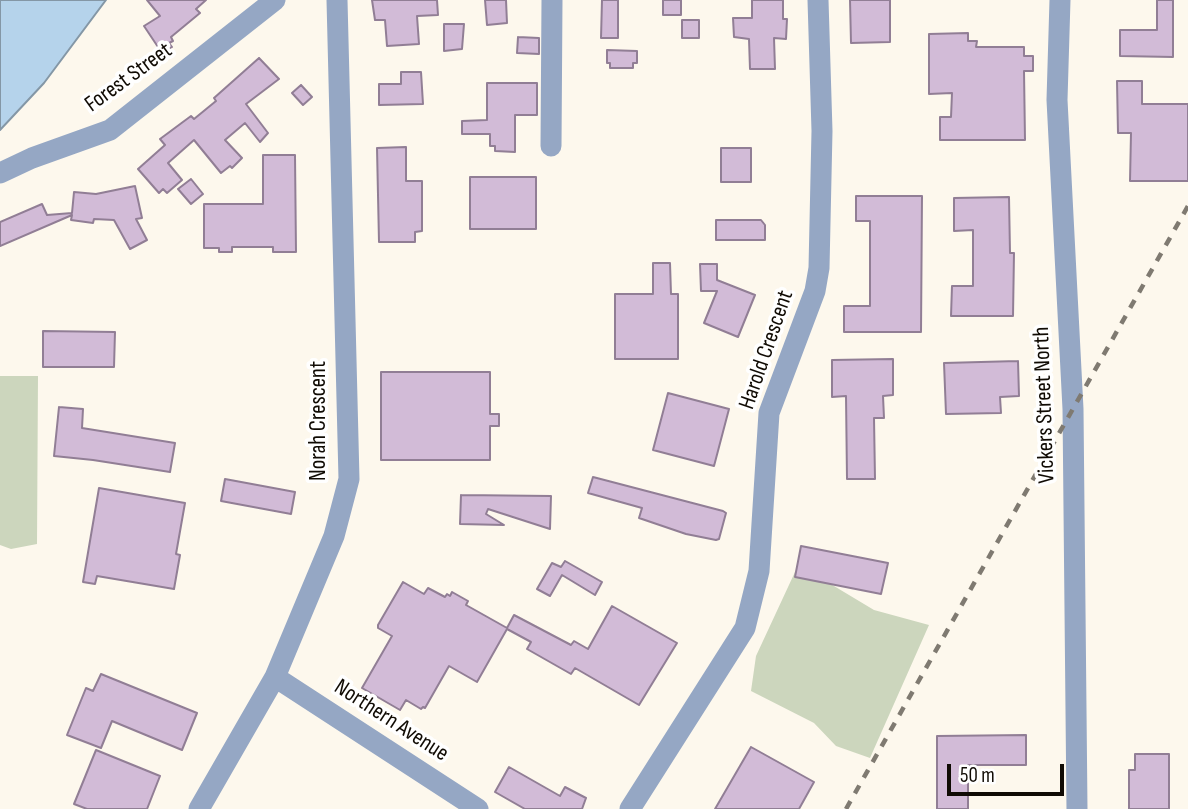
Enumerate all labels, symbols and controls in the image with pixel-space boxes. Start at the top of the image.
street label: Forest Street [80,37,178,119]
street label: Harold Crescent [734,287,800,413]
street label: Vickers Street North [1028,326,1062,484]
street label: Norah Crescent [305,361,333,481]
street label: Northern Avenue [329,674,453,768]
scale bar [950,750,1067,794]
text: 50 m [960,763,995,788]

